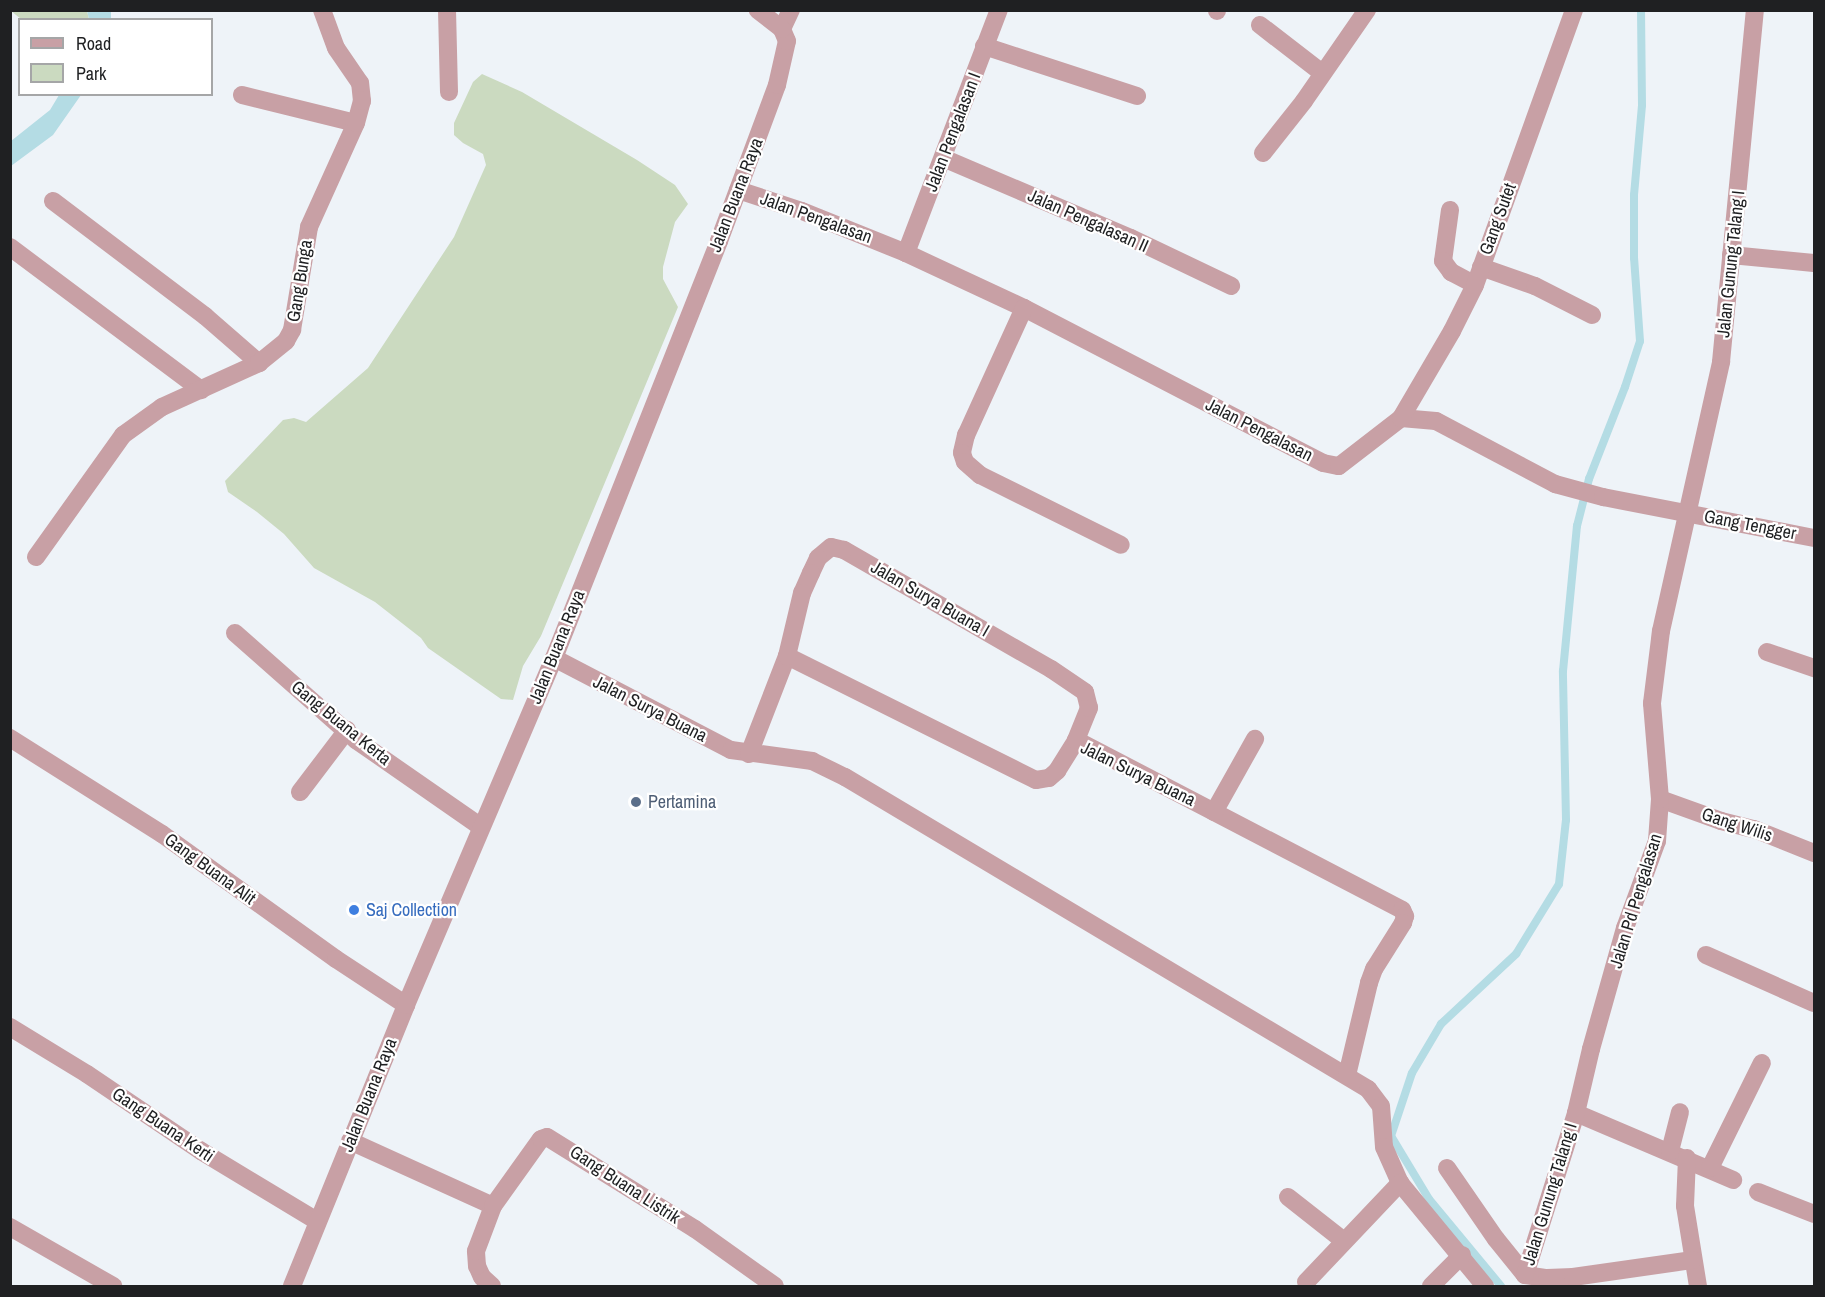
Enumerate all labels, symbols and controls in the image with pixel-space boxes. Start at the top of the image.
legend [18,18,213,96]
text: Road [76,31,111,56]
text: Park [76,61,106,86]
street label: Jalan Pengalasan I [920,70,986,194]
street label: Jalan Buana Raya [704,135,768,255]
street label: Gang Sutet [1475,180,1521,258]
street label: Jalan Pengalasan II [1024,185,1152,257]
street label: Jalan Pengalasan [757,188,875,248]
street label: Jalan Gunung Talang I [1713,189,1749,339]
street label: Gang Bunga [283,238,317,324]
street label: Jalan Pengalasan [1202,394,1316,466]
street label: Gang Tengger [1702,505,1798,545]
street label: Jalan Surya Buana I [867,556,993,642]
street label: Jalan Buana Raya [524,587,590,707]
street label: Jalan Surya Buana [590,671,710,747]
street label: Gang Buana Kerta [287,676,395,770]
street label: Jalan Surya Buana [1077,737,1199,811]
place label: Pertamina [648,791,716,813]
marker: Pertamina [629,795,643,809]
street label: Gang Wilis [1699,803,1775,847]
street label: Gang Buana Alit [160,828,260,910]
street label: Jalan Pd Pengalasan [1605,831,1667,971]
place label: Saj Collection [366,899,457,921]
marker: Saj Collection [347,903,361,917]
street label: Jalan Buana Raya [336,1035,402,1155]
street label: Gang Buana Kerti [108,1083,218,1167]
street label: Jalan Gunung Talang I [1518,1120,1582,1268]
street label: Gang Buana Listrik [566,1141,684,1229]

